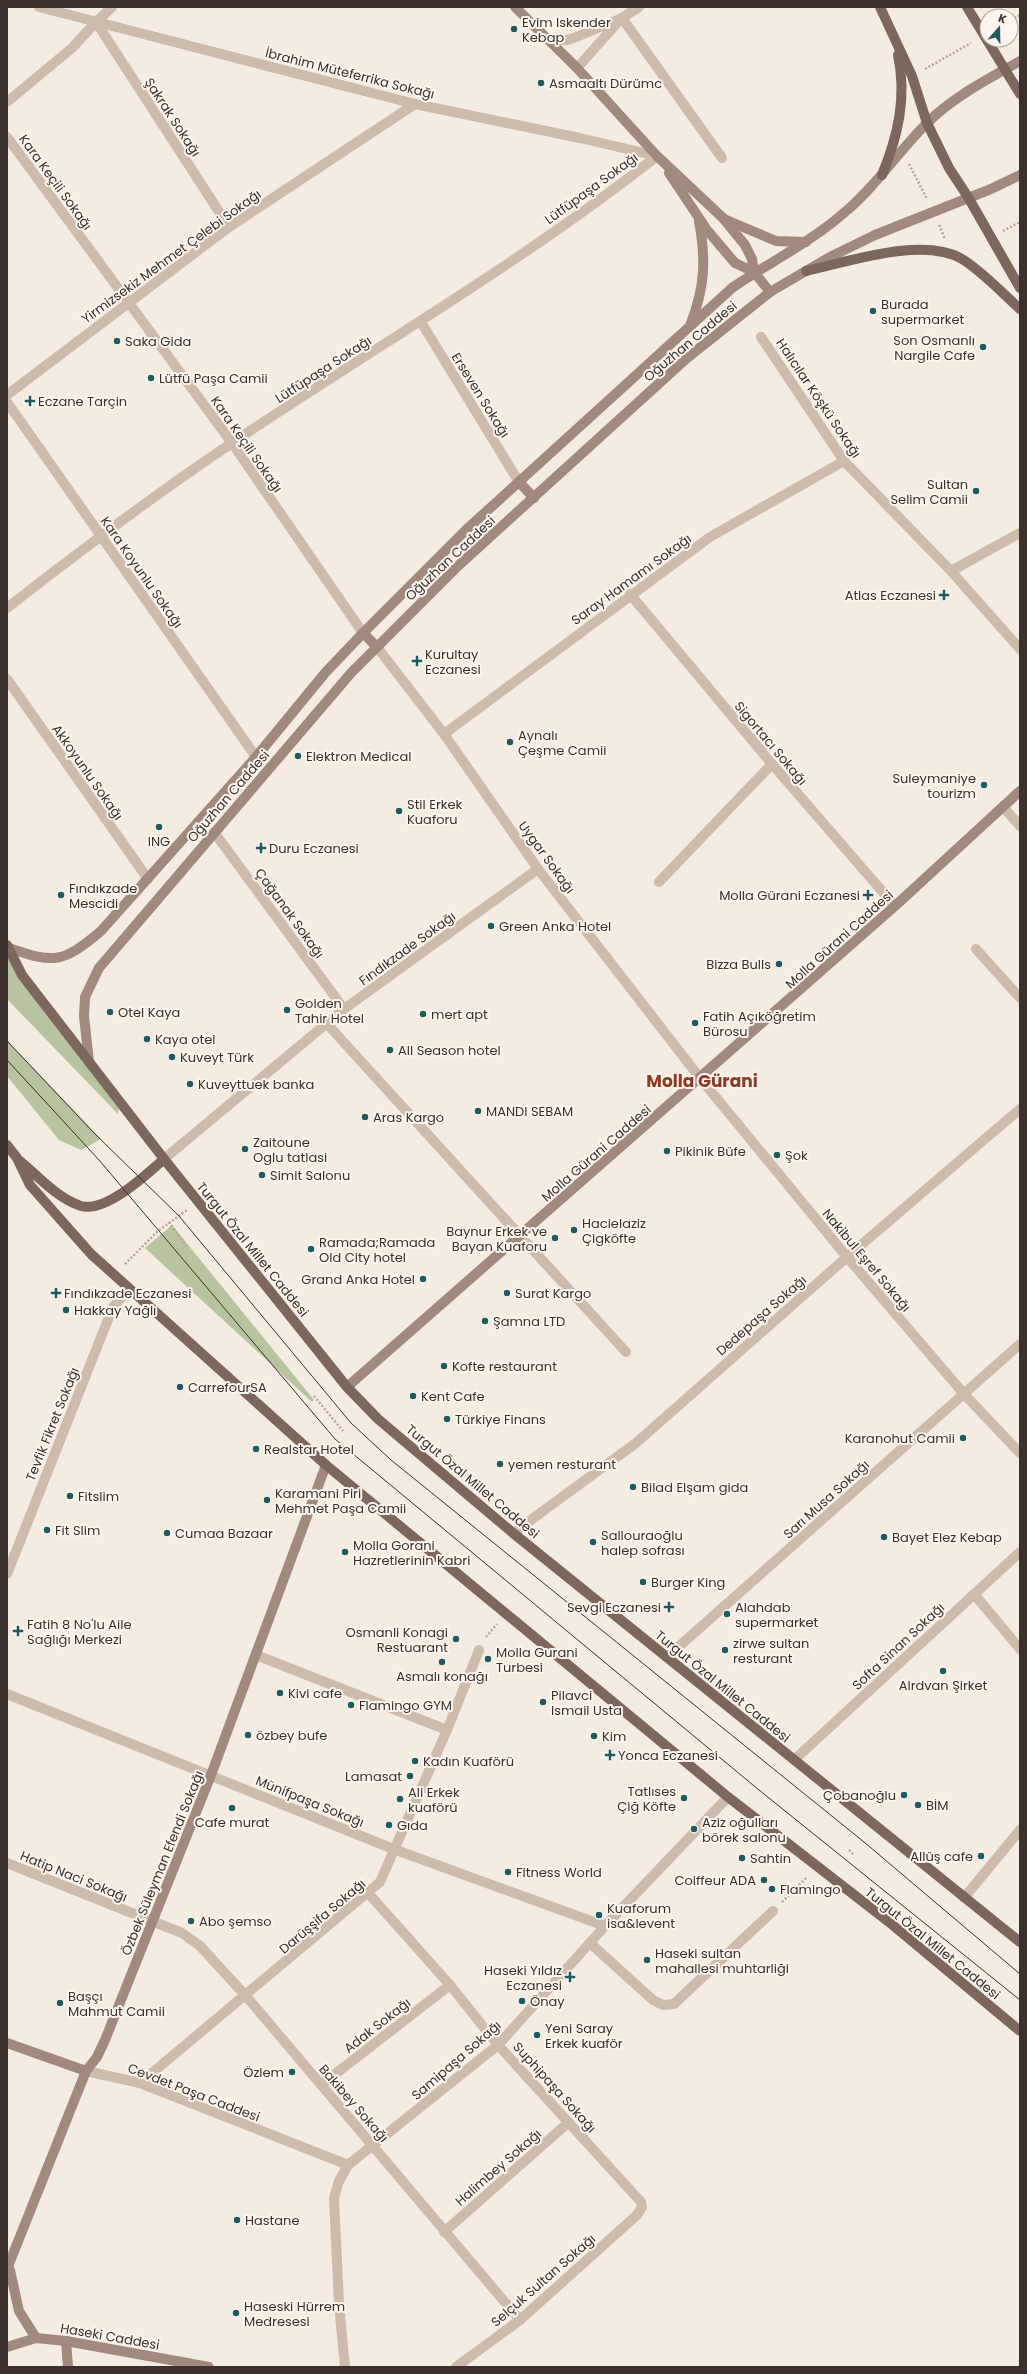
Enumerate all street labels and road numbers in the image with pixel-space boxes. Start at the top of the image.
street label: İbrahim Müteferrika Sokağı [263,43,437,104]
street label: Şakrak Sokağı [140,74,205,160]
street label: Kara Keçili Sokağı [14,131,97,234]
street label: Lütfüpaşa Sokağı [541,148,642,229]
street label: Yirmizsekiz Mehmet Çelebi Sokağı [78,185,265,328]
street label: Oğuzhan Caddesi [640,297,741,386]
street label: Lütfüpaşa Sokağı [271,331,375,408]
street label: Halıcılar Köşkü Sokağı [771,335,866,462]
street label: Erseven Sokağı [447,349,514,441]
street label: Kara Keçili Sokağı [206,392,287,496]
street label: Oğuzhan Caddesi [401,512,499,605]
street label: Kara Koyunlu Sokağı [96,513,187,632]
street label: Saray Hamamı Sokağı [567,529,695,629]
street label: Sigortacı Sokağı [730,697,811,789]
street label: Akkoyunlu Sokağı [47,721,128,824]
street label: Oğuzhan Caddesi [183,746,274,847]
street label: Uygar Sokağı [514,817,579,897]
street label: Çağanak Sokağı [250,864,329,962]
street label: Molla Gürani Caddesi [781,886,898,993]
street label: Fındıkzade Sokağı [355,907,459,990]
street label: Molla Gürani Caddesi [537,1100,655,1206]
street label: Turgut Özal Millet Caddesi [192,1178,313,1321]
street label: Nakibul Eşref Sokağı [818,1205,915,1316]
street label: Dedepaşa Sokağı [712,1271,811,1360]
street label: Tevfik Fikret Sokağı [21,1365,84,1484]
street label: Turgut Özal Millet Caddesi [402,1420,543,1543]
street label: Sarı Musa Sokağı [779,1456,874,1543]
street label: Softa Sinan Sokağı [848,1598,949,1694]
street label: Turgut Özal Millet Caddesi [651,1626,794,1747]
street label: Özbek Süleyman Efendi Sokağı [117,1768,208,1958]
street label: Münifpaşa Sokağı [253,1771,367,1832]
street label: Hatip Naci Sokağı [17,1846,130,1907]
street label: Darüşşifa Sokağı [275,1874,370,1958]
street label: Turgut Özal Millet Caddesi [861,1883,1004,2004]
street label: Adak Sokağı [340,1993,415,2057]
street label: Samipaşa Sokağı [407,2016,505,2105]
street label: Suphipaşa Sokağı [509,2038,601,2137]
street label: Cevdet Paşa Caddesi [125,2058,263,2126]
street label: Bakibey Sokağı [314,2060,393,2146]
street label: Halimbey Sokağı [451,2125,546,2210]
street label: Selçuk Sultan Sokağı [487,2230,600,2331]
street label: Haseki Caddesi [59,2318,161,2355]

